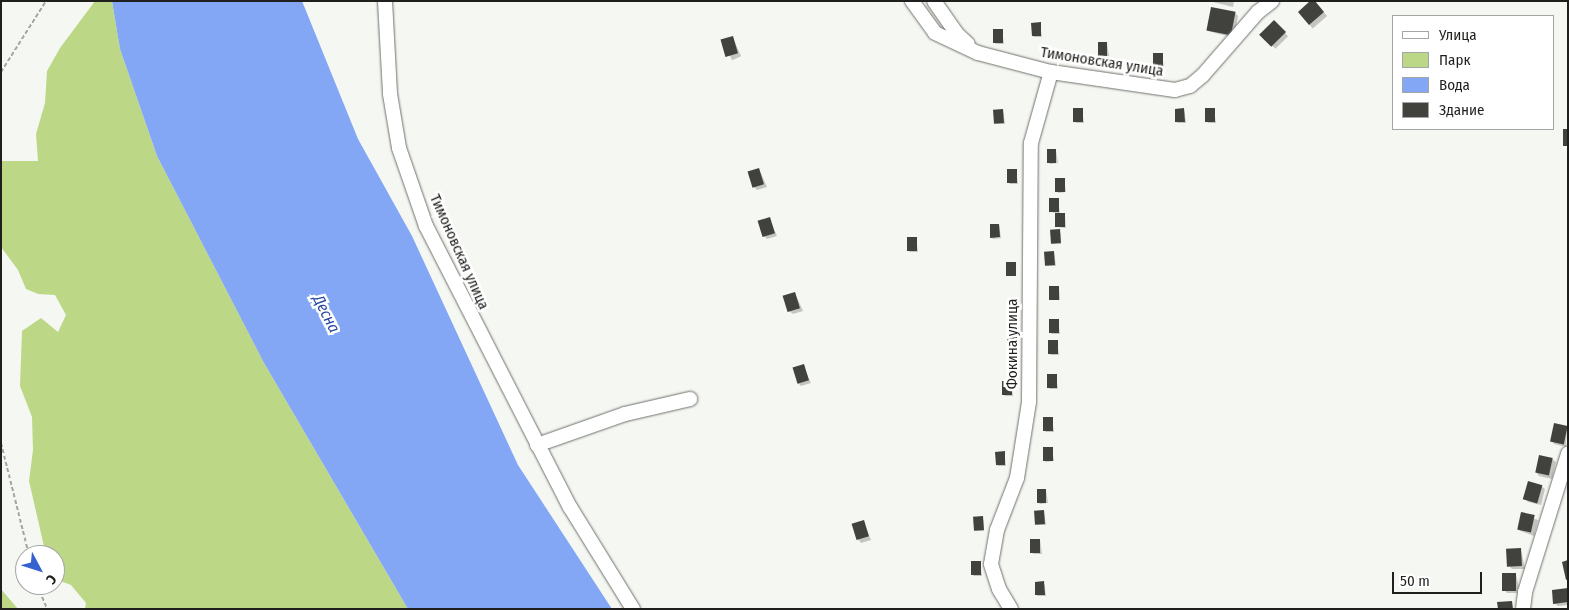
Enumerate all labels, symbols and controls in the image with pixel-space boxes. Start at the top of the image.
legend [1392,15,1554,130]
text: Улица [1439,26,1477,44]
street label: Тимоновская улица [1039,43,1165,81]
text: Парк [1439,51,1470,69]
text: Вода [1439,76,1470,94]
text: Здание [1439,101,1485,119]
street label: Тимоновская улица [426,192,492,312]
water label: Десна [308,292,344,336]
street label: Фокина улица [1004,299,1022,389]
north arrow [15,545,65,595]
scale bar [1394,562,1484,594]
text: С [42,571,60,588]
text: 50 m [1400,572,1430,590]

